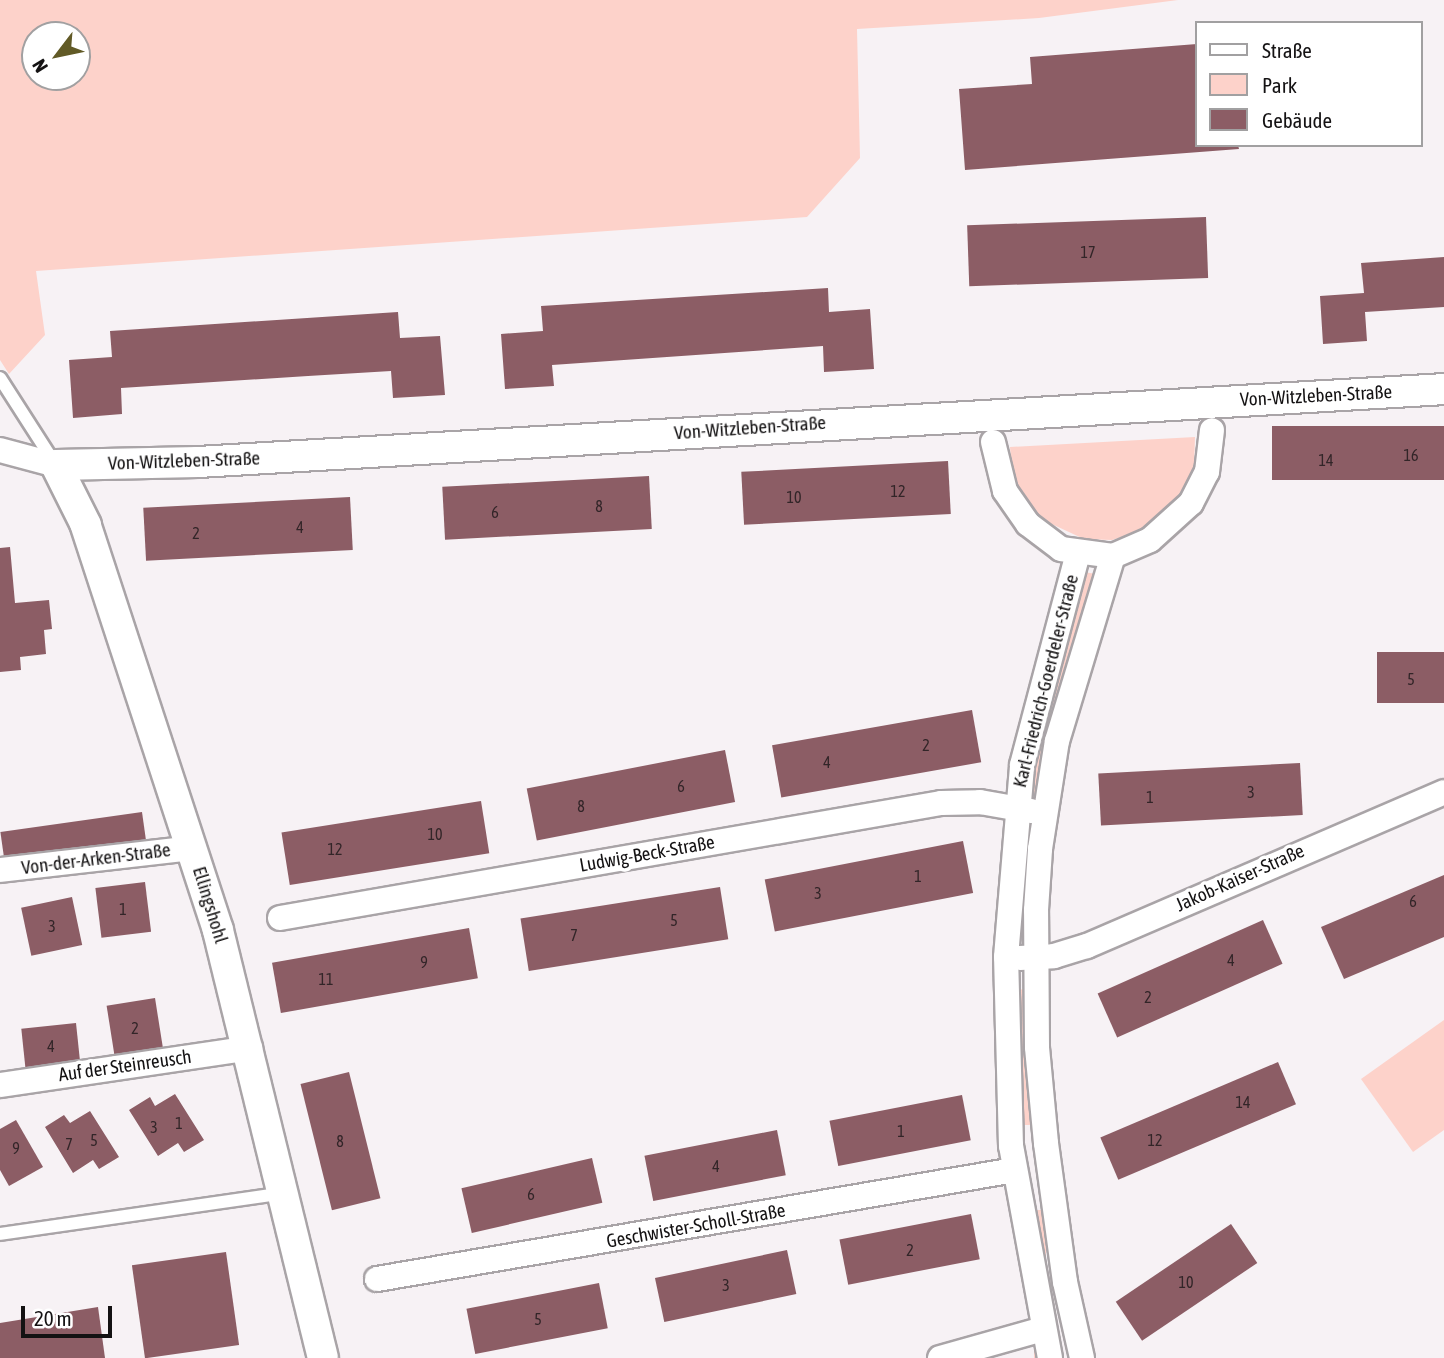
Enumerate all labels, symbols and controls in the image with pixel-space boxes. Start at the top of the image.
north arrow [21,21,91,91]
legend [1196,21,1423,147]
text: Straße [1262,38,1312,62]
text: N [28,55,52,77]
text: Park [1262,73,1297,97]
text: Gebäude [1262,108,1332,132]
house number: 17 [1080,242,1096,262]
street label: Von-Witzleben-Straße [1239,381,1393,411]
street label: Von-Witzleben-Straße [673,411,827,445]
house number: 16 [1403,445,1419,465]
street label: Von-Witzleben-Straße [108,447,260,475]
house number: 14 [1318,450,1334,470]
house number: 12 [890,481,906,501]
house number: 10 [786,487,802,507]
house number: 8 [595,496,603,516]
house number: 6 [491,502,499,522]
house number: 4 [296,517,304,537]
house number: 2 [192,523,200,543]
street label: Karl-Friedrich-Goerdeler-Straße [1008,572,1084,790]
house number: 5 [1407,669,1415,689]
house number: 2 [922,735,930,755]
house number: 4 [823,752,831,772]
house number: 6 [677,776,685,796]
house number: 3 [1247,782,1255,802]
house number: 1 [1146,787,1154,807]
house number: 8 [577,796,585,816]
house number: 10 [427,824,443,844]
street label: Ludwig-Beck-Straße [578,831,716,877]
street label: Von-der-Arken-Straße [20,839,172,879]
house number: 12 [327,839,343,859]
street label: Jakob-Kaiser-Straße [1172,839,1308,917]
street label: Ellingshohl [188,864,232,946]
house number: 1 [914,866,922,886]
house number: 3 [814,883,822,903]
house number: 6 [1409,891,1417,911]
house number: 1 [119,899,127,919]
house number: 5 [670,910,678,930]
house number: 3 [48,916,56,936]
house number: 7 [570,925,578,945]
house number: 4 [1227,950,1235,970]
house number: 9 [420,952,428,972]
house number: 11 [318,969,334,989]
house number: 2 [1144,987,1152,1007]
house number: 2 [131,1018,139,1038]
house number: 4 [47,1036,55,1056]
street label: Auf der Steinreusch [57,1045,193,1087]
house number: 14 [1235,1092,1251,1112]
house number: 1 [175,1113,183,1133]
house number: 3 [150,1117,158,1137]
house number: 1 [897,1121,905,1141]
house number: 5 [90,1130,98,1150]
house number: 12 [1147,1130,1163,1150]
house number: 8 [336,1131,344,1151]
house number: 7 [65,1134,73,1154]
house number: 9 [12,1138,20,1158]
house number: 4 [712,1156,720,1176]
house number: 6 [527,1184,535,1204]
street label: Geschwister-Scholl-Straße [605,1199,787,1253]
house number: 2 [906,1240,914,1260]
house number: 10 [1178,1272,1194,1292]
house number: 3 [722,1275,730,1295]
scale bar [24,1292,116,1336]
text: 20 m [34,1306,72,1330]
house number: 5 [534,1309,542,1329]

